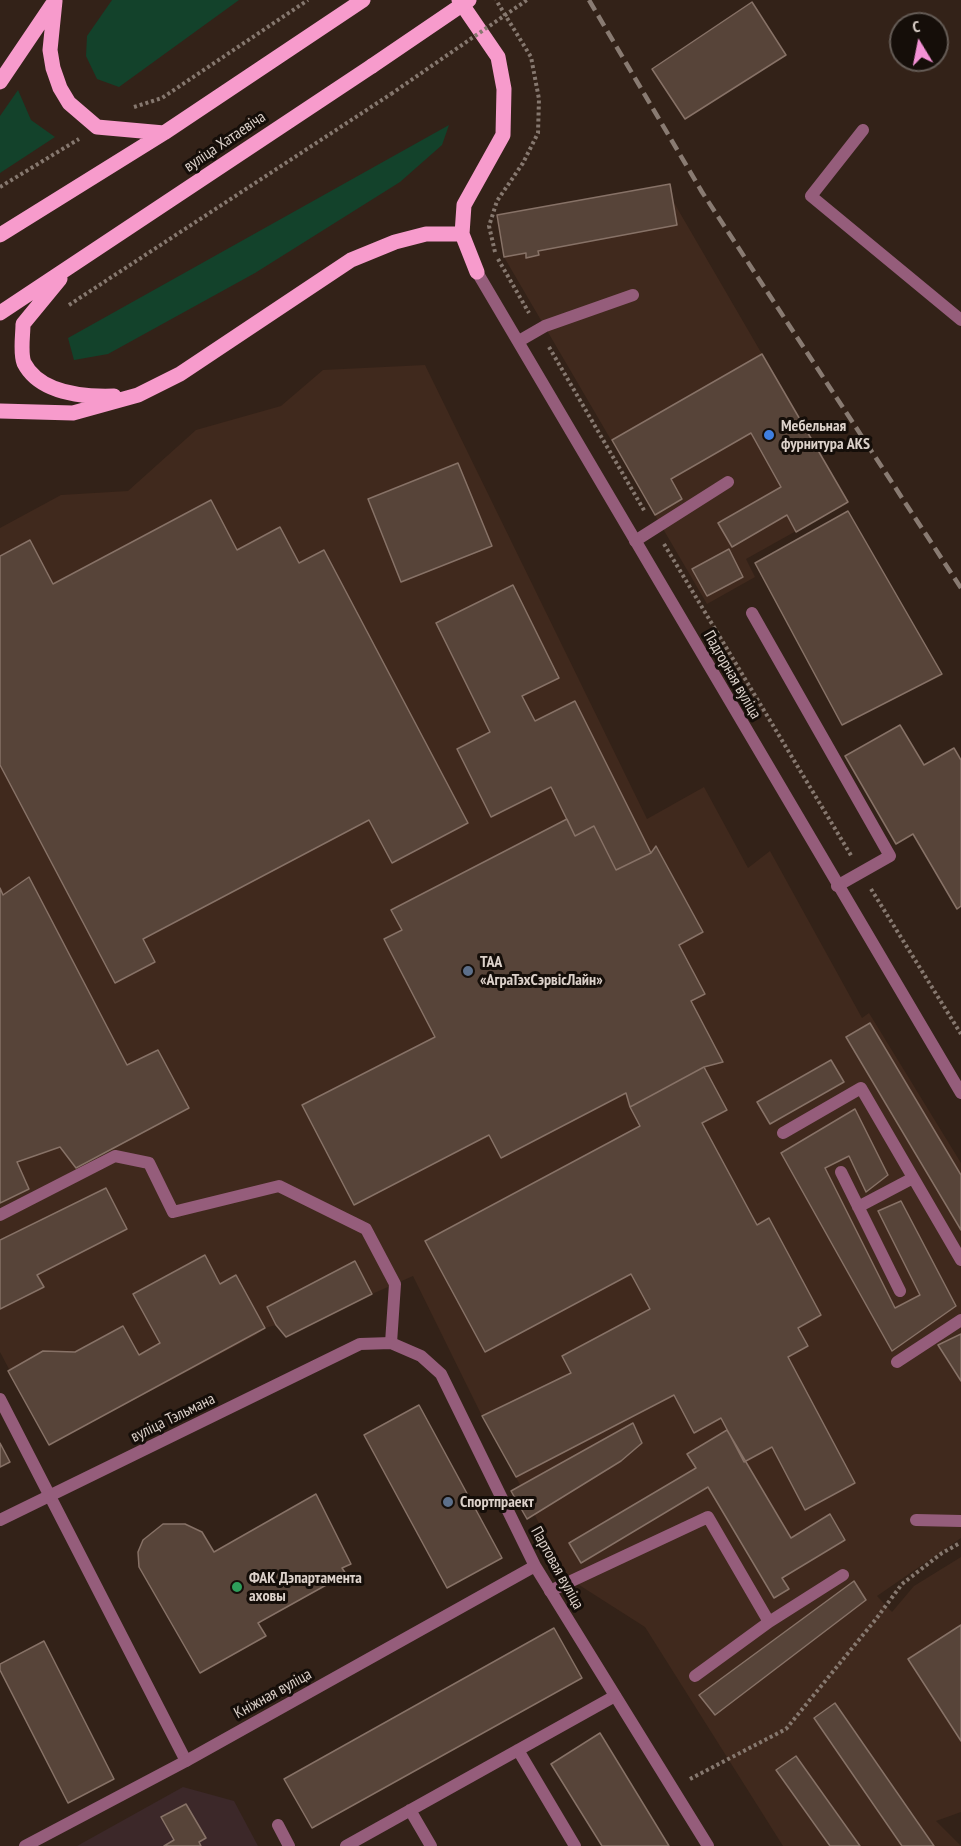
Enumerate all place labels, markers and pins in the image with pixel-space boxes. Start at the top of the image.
place label: Мебельная фурнитура AKS [781,416,870,454]
marker: Мебельная фурнитура AKS [762,428,776,442]
place label: ТАА «АграТэхСэрвісЛайн» [480,952,603,990]
marker: ТАА «АграТэхСэрвісЛайн» [461,964,475,978]
place label: Спортпраект [460,1492,534,1512]
marker: Спортпраект [441,1495,455,1509]
place label: ФАК Дэпартамента аховы [249,1568,362,1606]
marker: ФАК Дэпартамента аховы [230,1580,244,1594]

